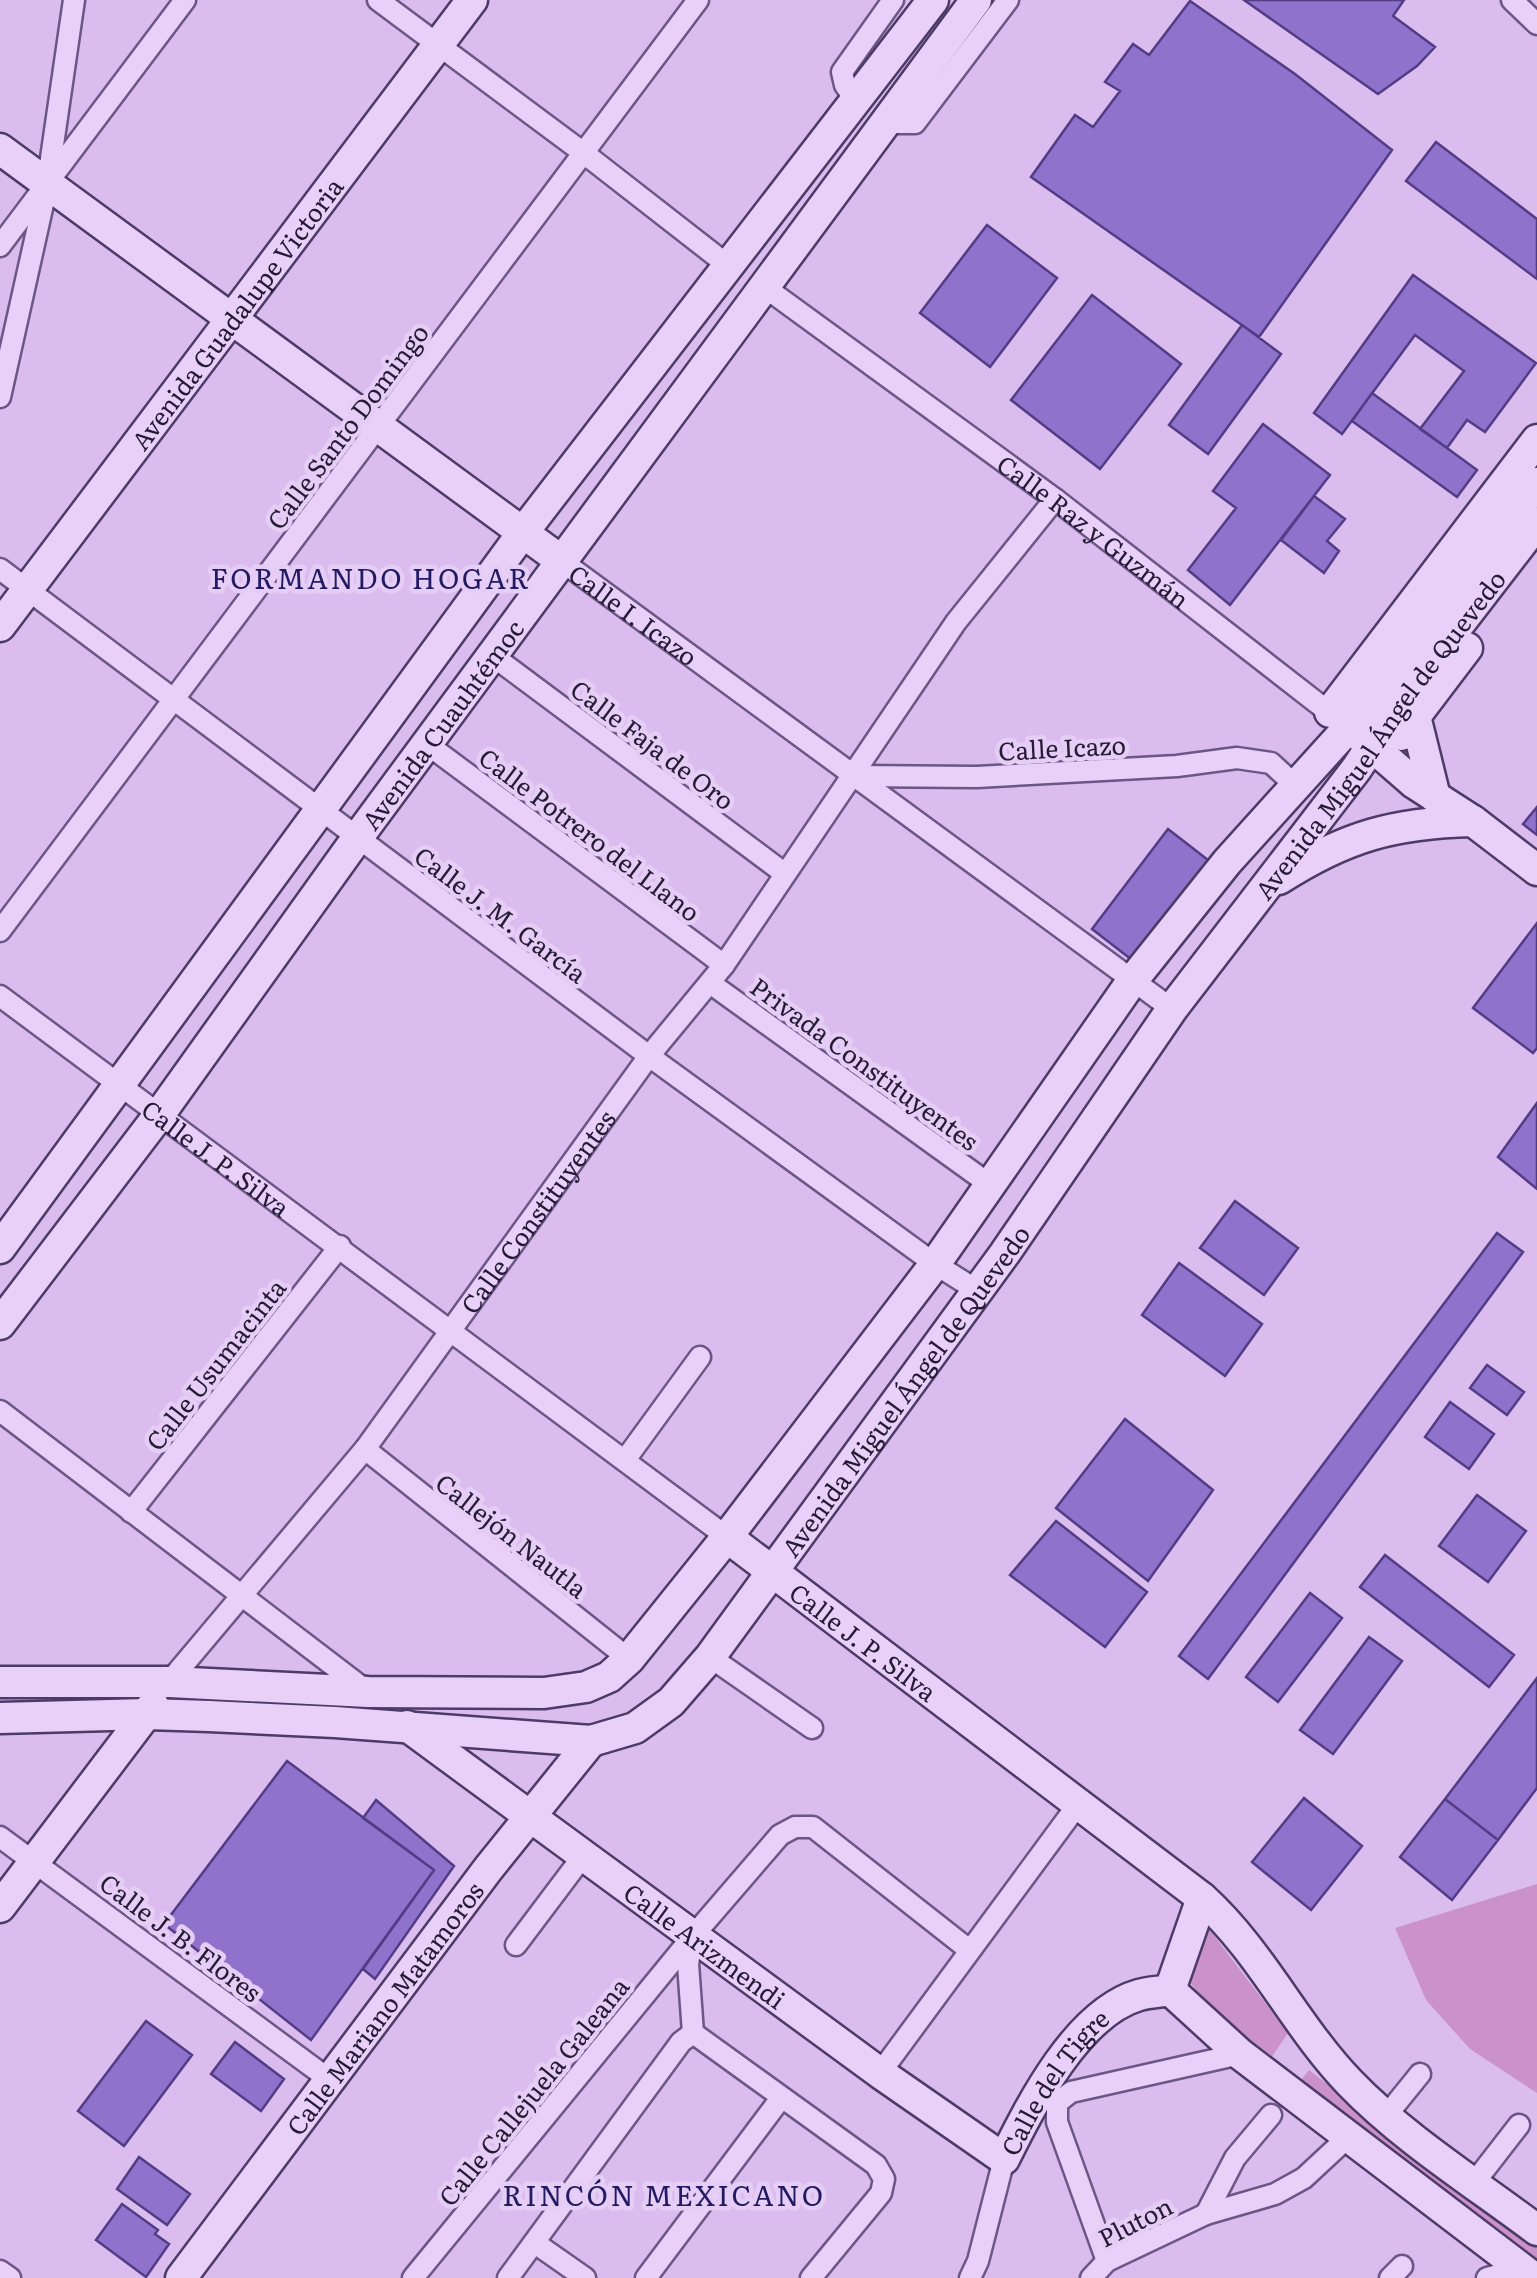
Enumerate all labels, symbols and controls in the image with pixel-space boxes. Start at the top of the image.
street label: Avenida Guadalupe Victoria [121,169,351,457]
street label: Calle Santo Domingo [257,315,437,537]
street label: Calle Raz y Guzmán [990,445,1198,616]
street label: Calle I. Icazo [562,554,706,674]
district label: FORMANDO HOGAR [211,556,531,598]
street label: Avenida Miguel Ángel de Quevedo [1245,561,1513,907]
street label: Avenida Cuauhtémoc [351,611,532,837]
street label: Calle Faja de Oro [563,670,743,818]
street label: Calle Icazo [997,725,1127,769]
street label: Calle Potrero del Llano [472,738,708,930]
street label: Calle J. M. García [407,837,595,991]
street label: Privada Constituyentes [743,967,987,1159]
street label: Calle J. P. Silva [135,1090,299,1225]
street label: Calle Constituyentes [451,1102,623,1321]
street label: Avenida Miguel Ángel de Quevedo [771,1217,1038,1564]
street label: Calle Usumacinta [136,1270,294,1458]
street label: Callejón Nautla [428,1464,596,1606]
street label: Calle J. P. Silva [783,1573,946,1709]
street label: Calle J. B. Flores [93,1864,269,2010]
street label: Calle Mariano Matamoros [276,1873,491,2142]
street label: Calle Arizmendi [617,1873,794,2017]
street label: Calle Callejuela Galeana [429,1968,637,2213]
street label: Calle del Tigre [990,1999,1116,2161]
district label: RINCÓN MEXICANO [502,2173,826,2215]
street label: Pluton [1091,2187,1179,2255]

